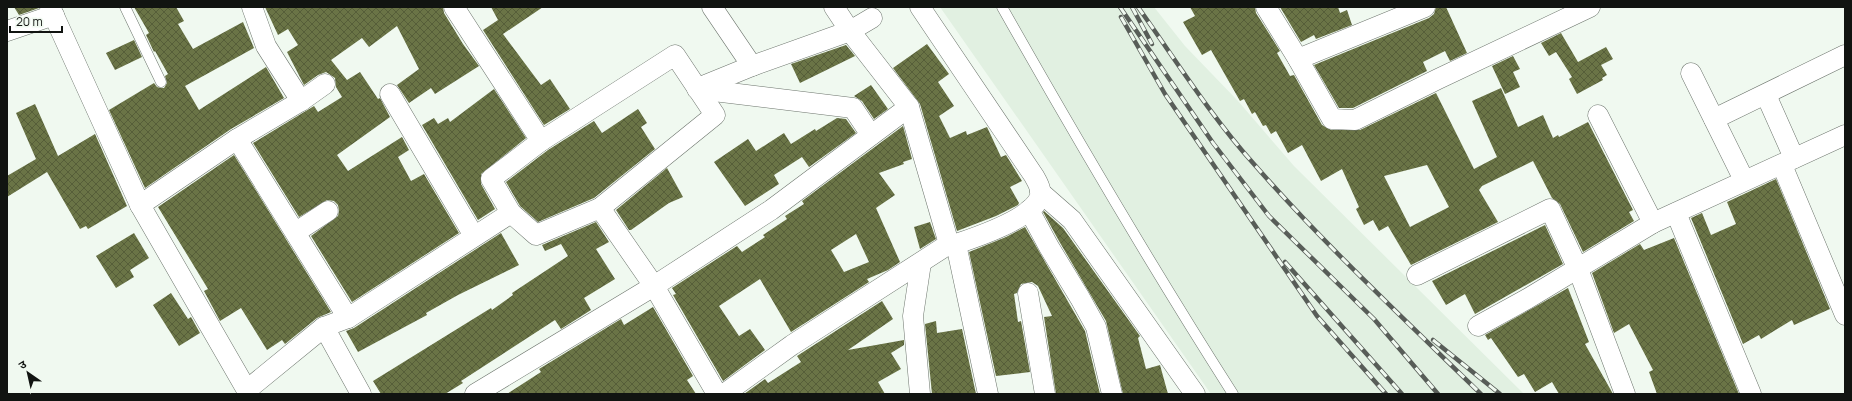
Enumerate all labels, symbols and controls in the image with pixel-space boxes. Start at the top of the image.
scale bar [10,8,62,34]
text: 20 m [16,13,43,30]
north arrow [8,353,48,393]
text: उ [15,356,29,372]

